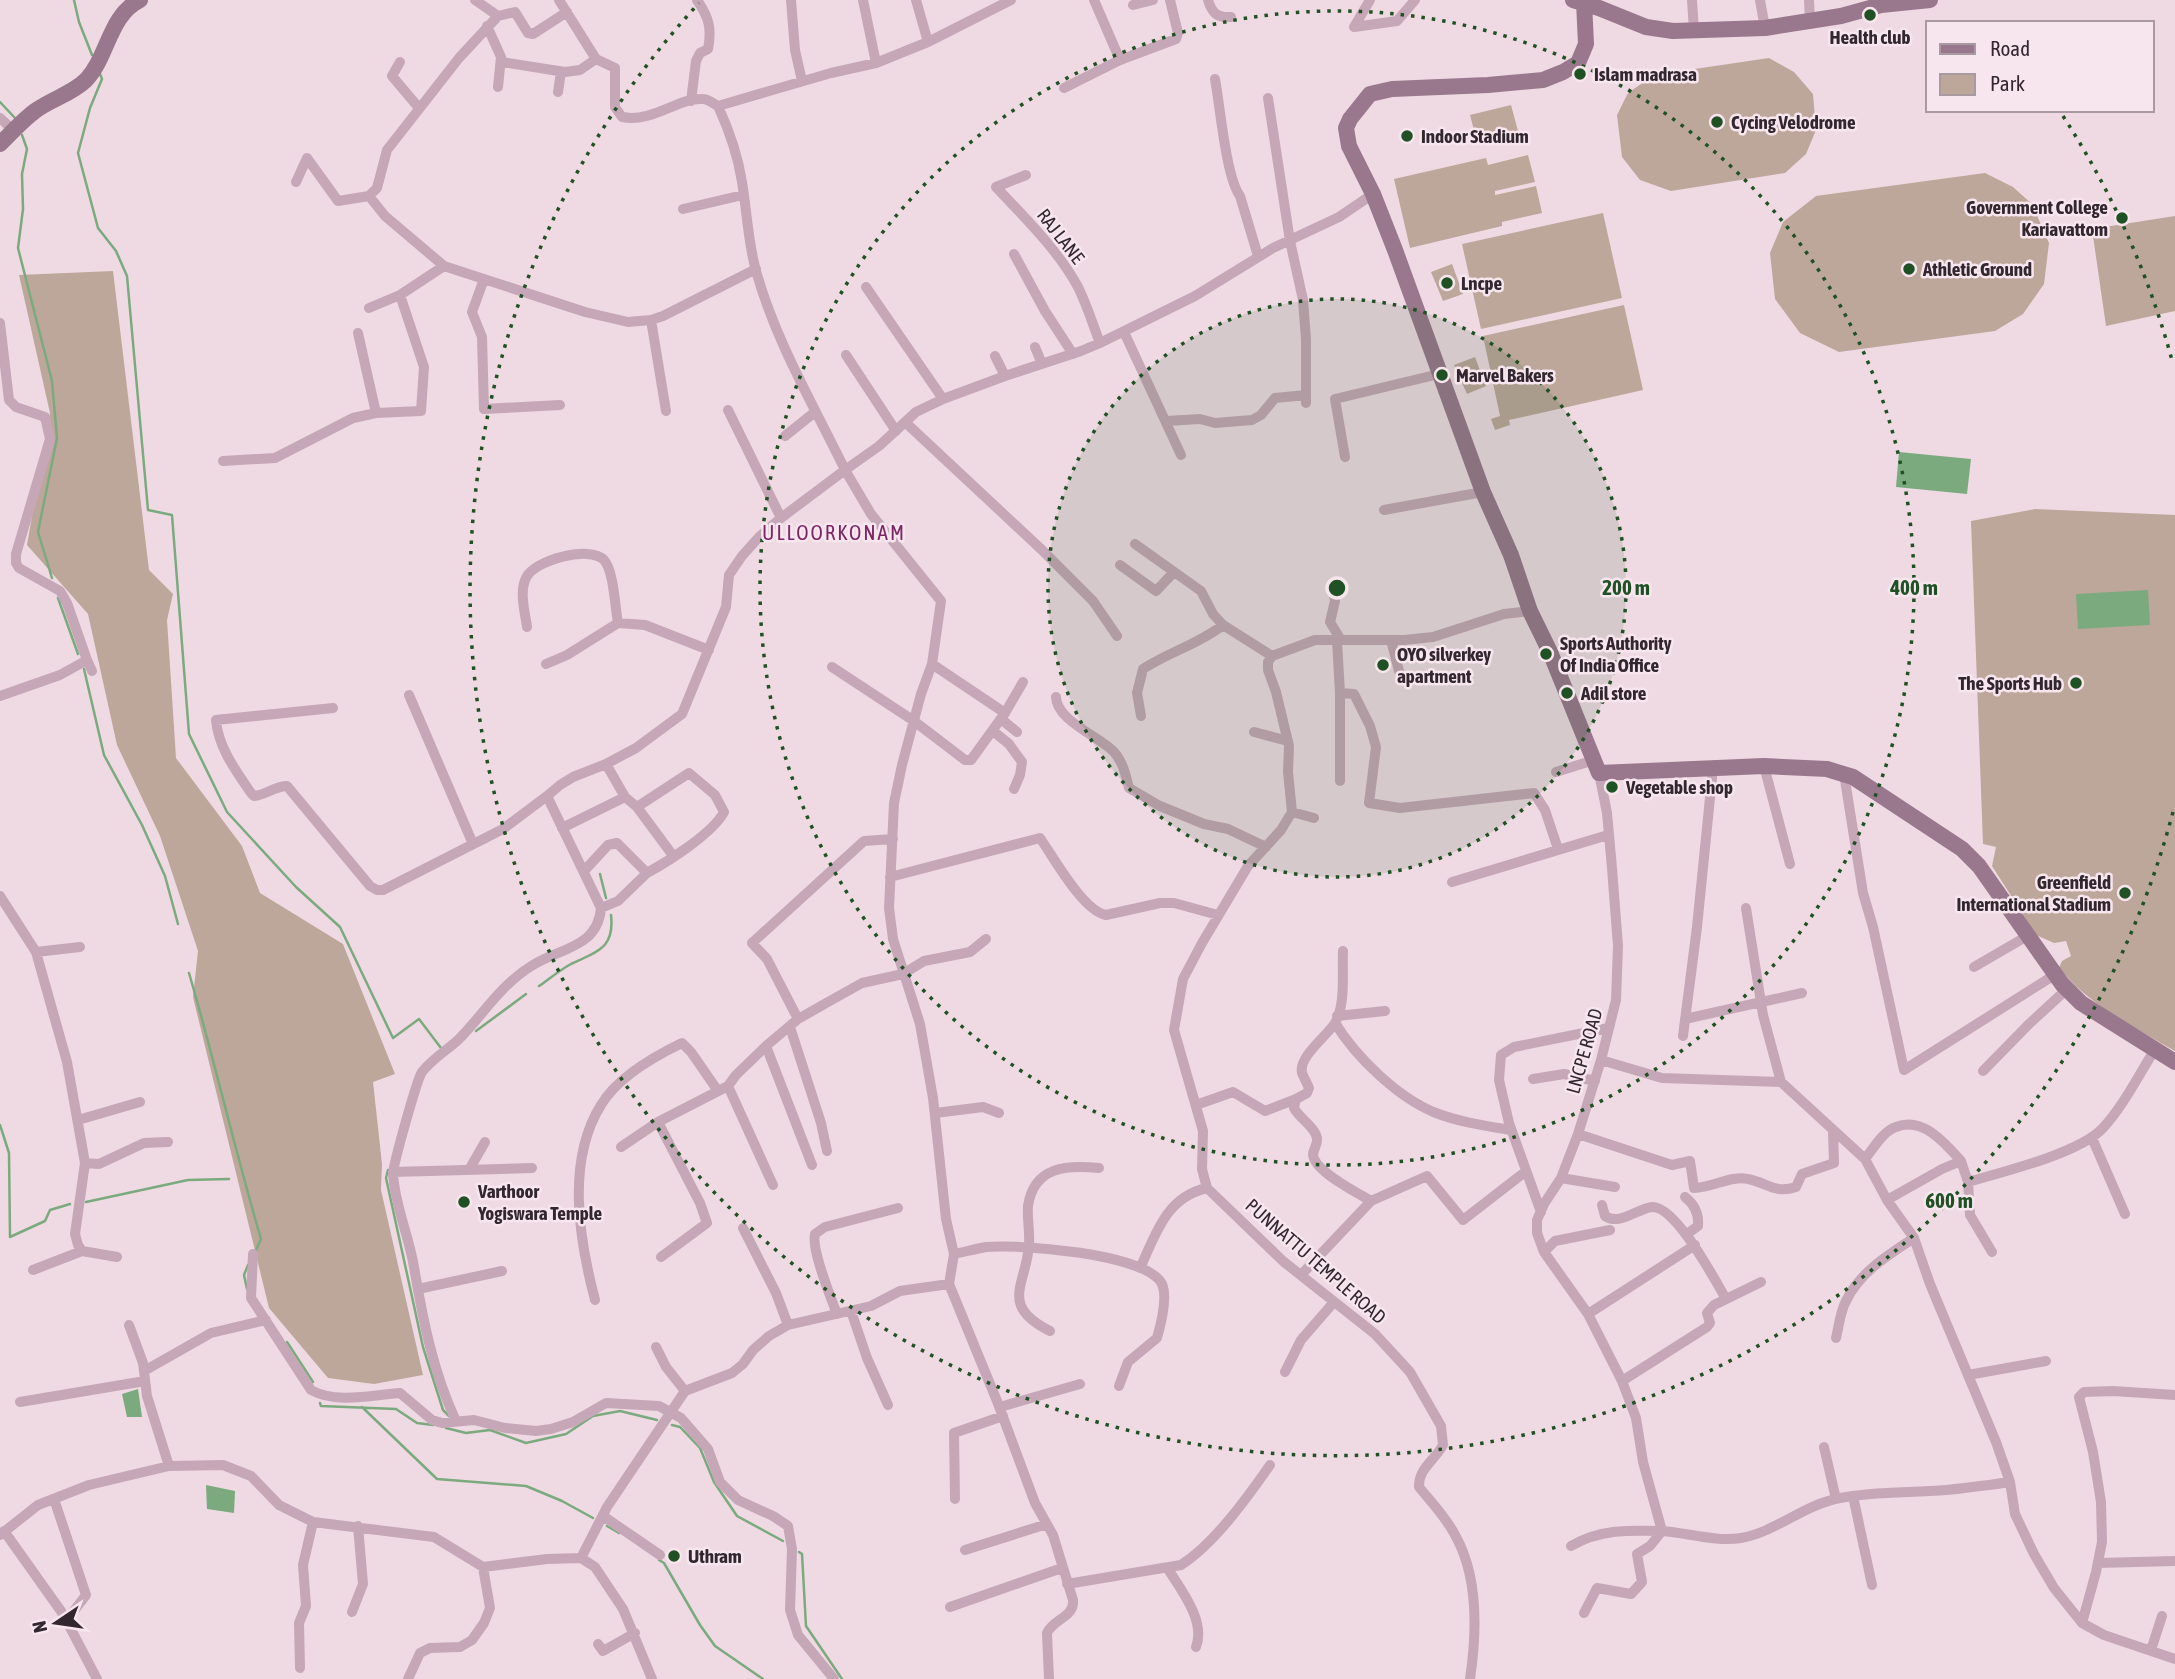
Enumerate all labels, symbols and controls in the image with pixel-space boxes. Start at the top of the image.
marker: Health club [1862,7,1878,23]
legend [1926,21,2154,112]
place label: Health club [1829,26,1911,48]
text: Road [1990,36,2030,60]
place label: Islam madrasa [1594,63,1697,85]
marker: Islam madrasa [1572,66,1588,82]
text: Park [1990,71,2025,95]
place label: Cycing Velodrome [1731,111,1856,133]
marker: Cycing Velodrome [1709,114,1725,130]
place label: Indoor Stadium [1421,125,1529,147]
marker: Indoor Stadium [1399,128,1415,144]
place label: Government College Kariavattom [1966,196,2108,240]
street label: RAJ LANE [1033,204,1089,268]
marker: Government College Kariavattom [2114,210,2130,226]
place label: Athletic Ground [1922,258,2032,280]
marker: Athletic Ground [1901,261,1917,277]
place label: Lncpe [1461,272,1503,294]
marker: Lncpe [1439,275,1455,291]
place label: Marvel Bakers [1456,364,1554,386]
marker: Marvel Bakers [1434,367,1450,383]
district label: ULLOORKONAM [762,520,906,544]
text: 200 m [1602,575,1650,599]
text: 400 m [1889,575,1938,599]
centre of rings [1325,576,1349,600]
place label: Sports Authority Of India Office [1560,632,1672,676]
place label: OYO silverkey apartment [1397,643,1491,687]
marker: Sports Authority Of India Office [1538,646,1554,662]
marker: OYO silverkey apartment [1375,657,1391,673]
place label: The Sports Hub [1958,672,2062,694]
marker: The Sports Hub [2068,675,2084,691]
place label: Adil store [1580,682,1647,704]
marker: Adil store [1559,685,1575,701]
place label: Vegetable shop [1625,776,1733,798]
marker: Vegetable shop [1604,779,1620,795]
place label: Greenfield International Stadium [1956,871,2111,915]
marker: Greenfield International Stadium [2117,885,2133,901]
street label: LNCPE ROAD [1561,1006,1607,1096]
place label: Varthoor Yogiswara Temple [477,1180,603,1224]
text: 600 m [1925,1188,1973,1212]
marker: Varthoor Yogiswara Temple [456,1194,472,1210]
street label: PUNNATTU TEMPLE ROAD [1241,1194,1391,1328]
place label: Uthram [688,1545,742,1567]
marker: Uthram [666,1548,682,1564]
north arrow [21,1588,91,1658]
text: N [27,1619,51,1635]

